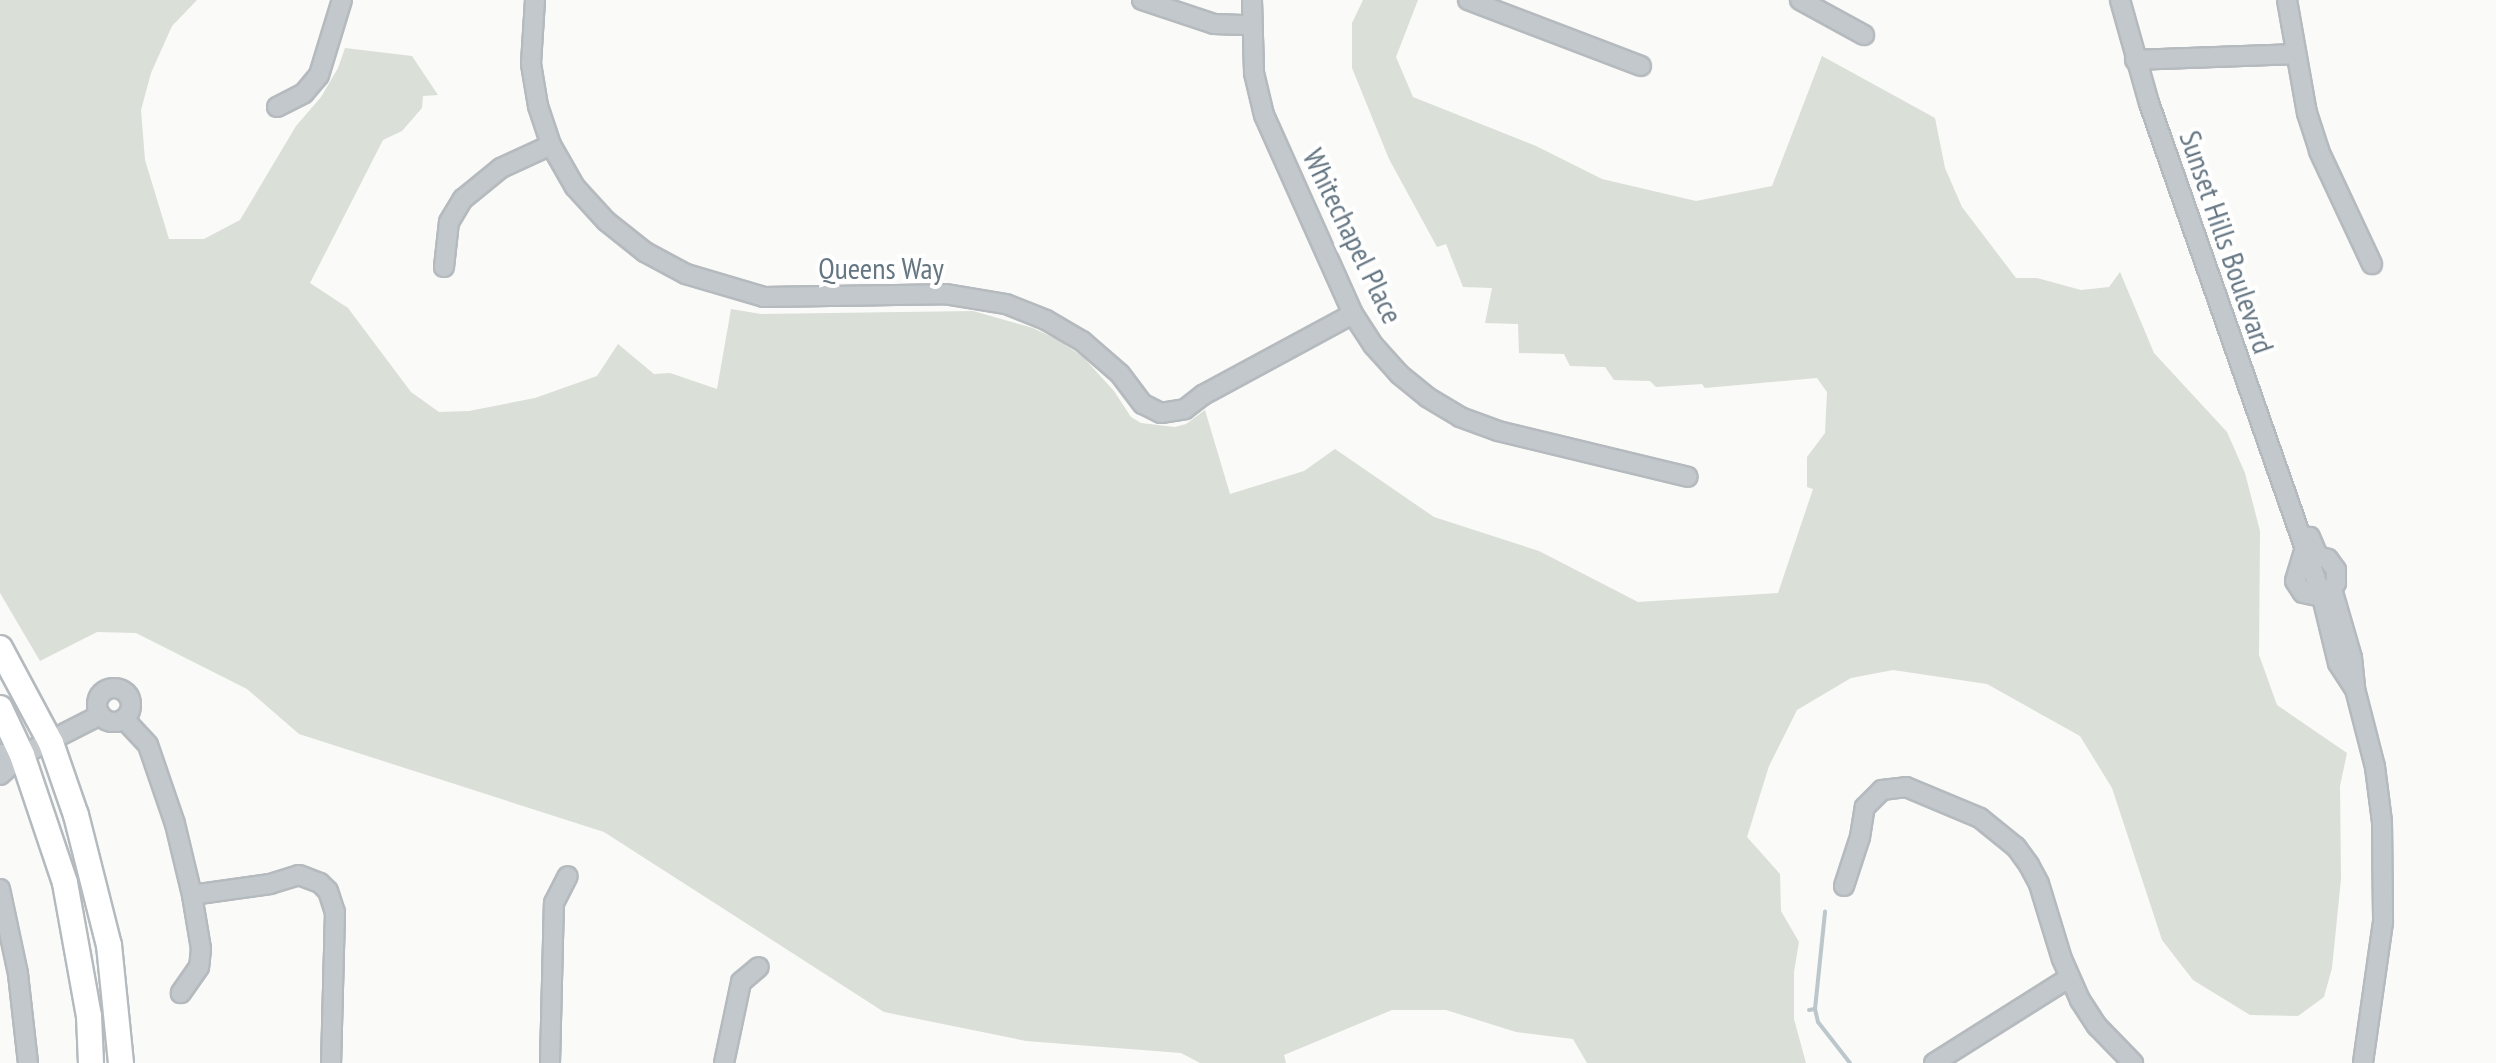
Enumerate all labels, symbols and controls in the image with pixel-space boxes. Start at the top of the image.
street label: Sunset Hills Boulevard [2172,126,2282,358]
street label: Whitechapel Place [1295,143,1411,329]
street label: Queens Way [818,250,944,286]

